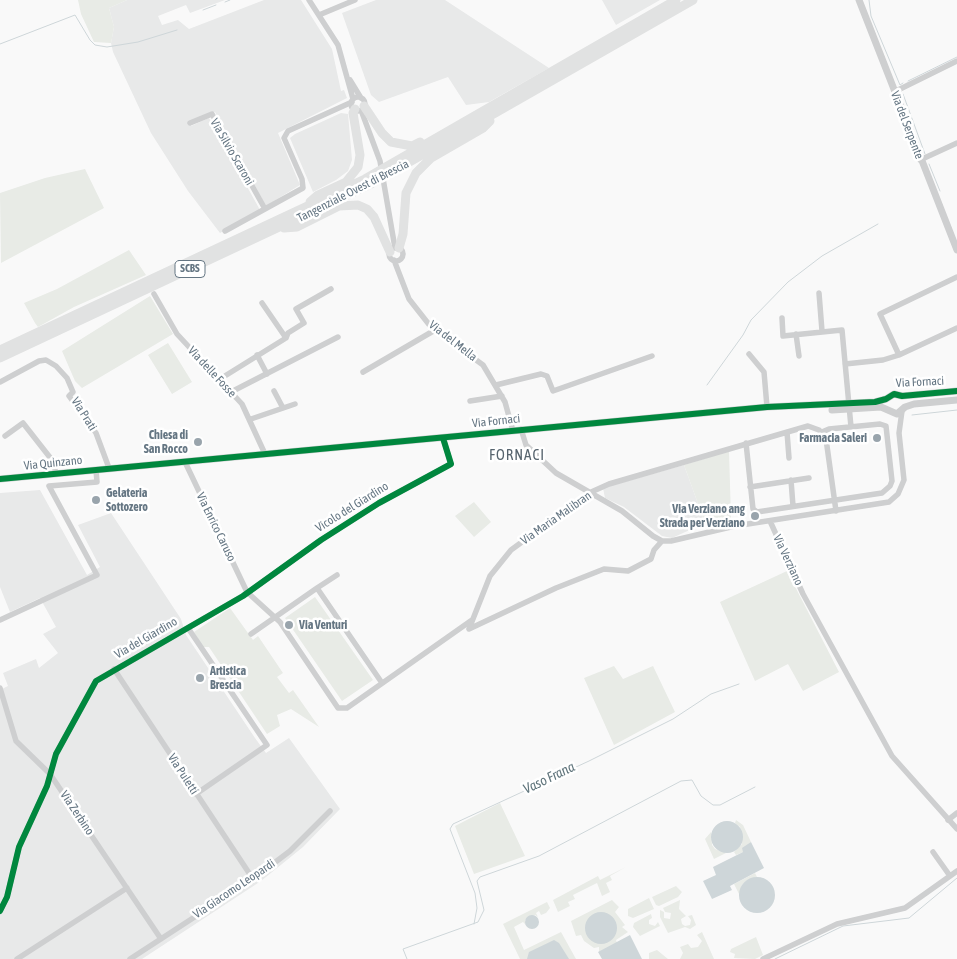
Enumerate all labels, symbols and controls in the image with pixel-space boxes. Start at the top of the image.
street label: Via del Serpente [887,89,927,161]
street label: Via Silvio Scaroni [207,116,257,188]
street label: Tangenziale Ovest di Brescia [295,157,411,225]
road number: SCBS [175,260,205,278]
street label: Via del Mella [426,318,480,364]
street label: Via delle Fosse [185,344,239,400]
street label: Via Fornaci [896,374,944,390]
street label: Via Prati [68,395,100,433]
street label: Via Fornaci [471,411,521,431]
place label: Chiesa di San Rocco [144,428,188,456]
place label: Farmacia Saleri [799,431,867,445]
marker: Farmacia Saleri [871,432,883,444]
marker: Chiesa di San Rocco [192,436,204,448]
district label: FORNACI [488,446,546,464]
street label: Via Quinzano [23,453,83,473]
street label: Vicolo del Giardino [313,479,391,535]
place label: Gelateria Sottozero [106,486,148,514]
street label: Via Maria Malibran [518,488,594,548]
street label: Via Enrico Caruso [193,490,239,564]
marker: Gelateria Sottozero [90,494,102,506]
place label: Via Verziano ang Strada per Verziano [660,502,745,530]
marker: Via Verziano ang Strada per Verziano [749,510,761,522]
street label: Via Verziano [770,532,806,588]
street label: Via del Giardino [112,614,180,662]
place label: Via Venturi [299,618,347,632]
marker: Via Venturi [283,619,295,631]
place label: Artistica Brescia [210,664,246,692]
marker: Artistica Brescia [194,672,206,684]
street label: Via Puletti [165,751,201,797]
water label: Vaso Frana [520,758,578,798]
street label: Via Zerbino [57,788,97,838]
street label: Via Giacomo Leopardi [190,856,278,922]

